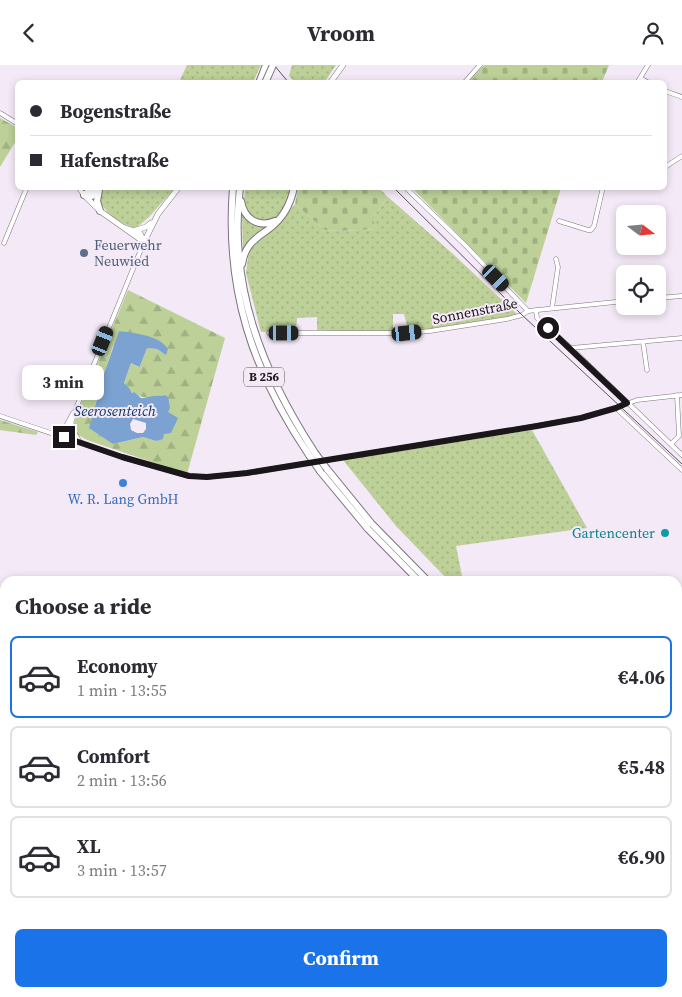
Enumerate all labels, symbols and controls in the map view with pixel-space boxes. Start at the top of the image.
text: Vroom [307,18,375,48]
icon: back [15,19,43,47]
icon: person [639,19,667,47]
text: Bogenstraße [60,98,171,124]
text: Hafenstraße [60,147,169,173]
north arrow [616,205,666,255]
map controls [616,205,666,315]
place label: Feuerwehr Neuwied [94,235,162,271]
marker: Feuerwehr Neuwied [78,247,90,259]
car [480,262,511,294]
button: locate [616,265,666,315]
street label: Sonnenstraße [431,293,519,329]
route start [537,317,559,339]
car [90,324,115,358]
car [391,324,422,342]
car [269,326,299,341]
callout: 3 min [23,365,105,399]
road number: B 256 [244,367,284,387]
text: 3 min [42,371,84,393]
water label: Seerosenteich [74,400,156,421]
route end [53,426,75,448]
marker: W. R. Lang GmbH [117,477,129,489]
place label: W. R. Lang GmbH [67,489,179,509]
place label: Gartencenter [572,523,655,543]
marker: Gartencenter [659,527,671,539]
text: Choose a ride [15,591,152,621]
text: Economy [77,653,158,679]
icon: car [17,655,62,700]
text: €4.06 [618,664,665,690]
text: 1 min · 13:55 [77,679,167,701]
text: Comfort [77,743,150,769]
icon: car [17,745,62,790]
text: €5.48 [618,754,665,780]
text: 2 min · 13:56 [77,769,167,791]
text: XL [77,833,100,859]
icon: car [17,835,62,880]
text: €6.90 [618,844,665,870]
text: 3 min · 13:57 [77,859,167,881]
button: Confirm [15,929,667,987]

